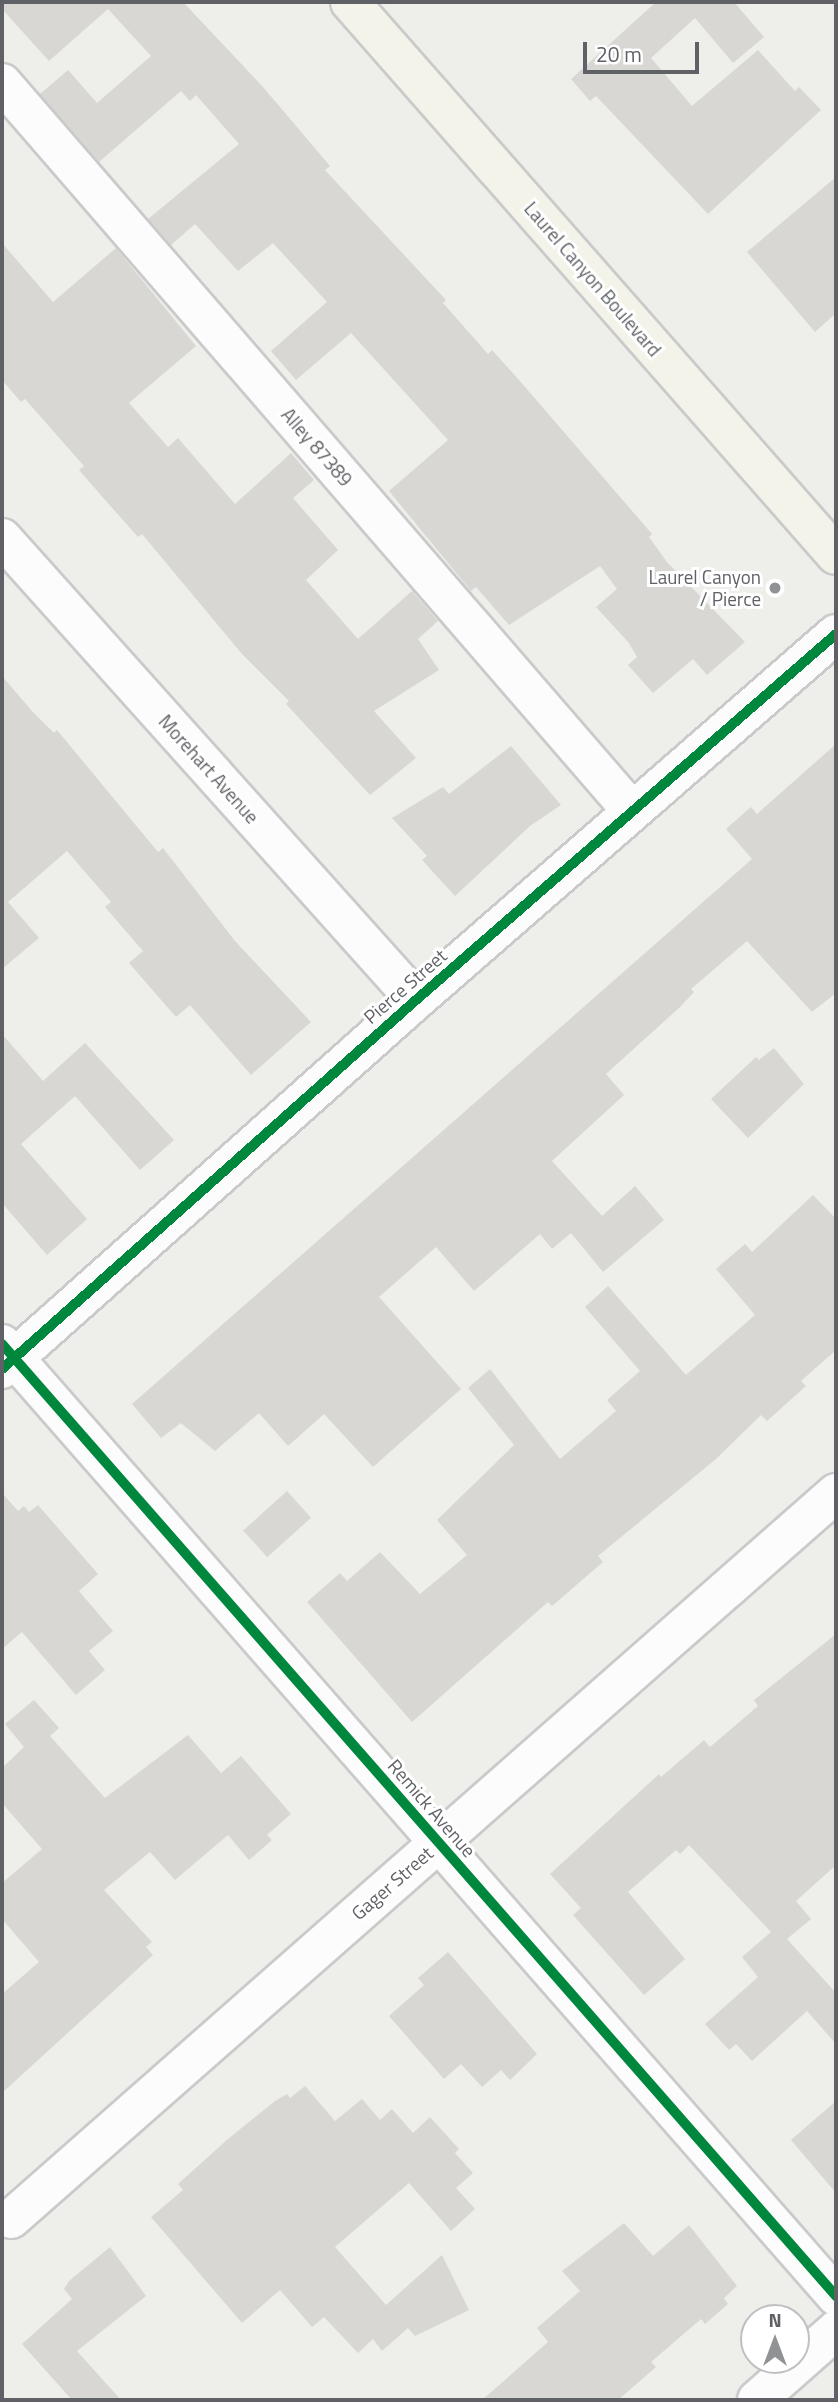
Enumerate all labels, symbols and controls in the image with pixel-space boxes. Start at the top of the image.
scale bar [586,28,702,72]
text: 20 m [596,38,642,70]
street label: Laurel Canyon Boulevard [520,197,666,361]
street label: Alley 87389 [277,403,357,491]
place label: Laurel Canyon / Pierce [649,566,761,610]
marker: Laurel Canyon / Pierce [767,580,783,596]
street label: Morehart Avenue [154,710,264,828]
street label: Pierce Street [359,944,451,1028]
street label: Remick Avenue [383,1754,481,1862]
street label: Gager Street [347,1841,437,1925]
north arrow [740,2304,810,2374]
text: N [768,2305,782,2334]

